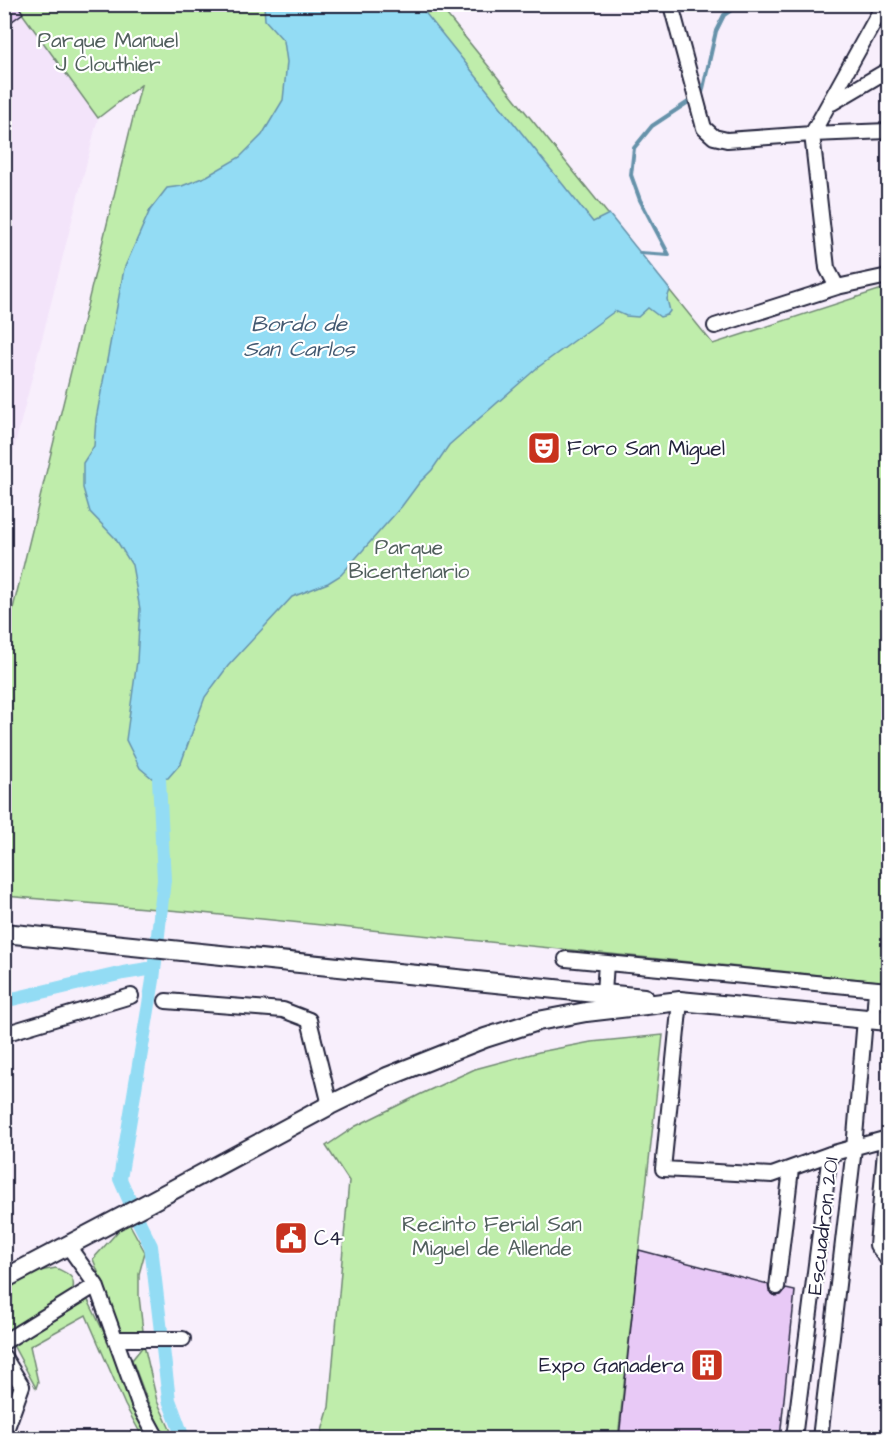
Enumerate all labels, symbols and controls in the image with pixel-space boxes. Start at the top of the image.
park label: Parque Manuel J Clouthier [38,26,178,79]
water label: Bordo de San Carlos [244,309,355,365]
theatre icon: Foro San Miguel [526,430,562,466]
place label: Foro San Miguel [567,434,725,465]
park label: Parque Bicentenario [349,533,470,586]
street label: Escuadron 201 [800,1155,846,1297]
park label: Recinto Ferial San Miguel de Allende [402,1210,582,1265]
public building icon: C4 [273,1220,309,1256]
place label: C4 [314,1224,343,1253]
building icon: Expo Ganadera [689,1347,725,1383]
place label: Expo Ganadera [539,1351,684,1381]

